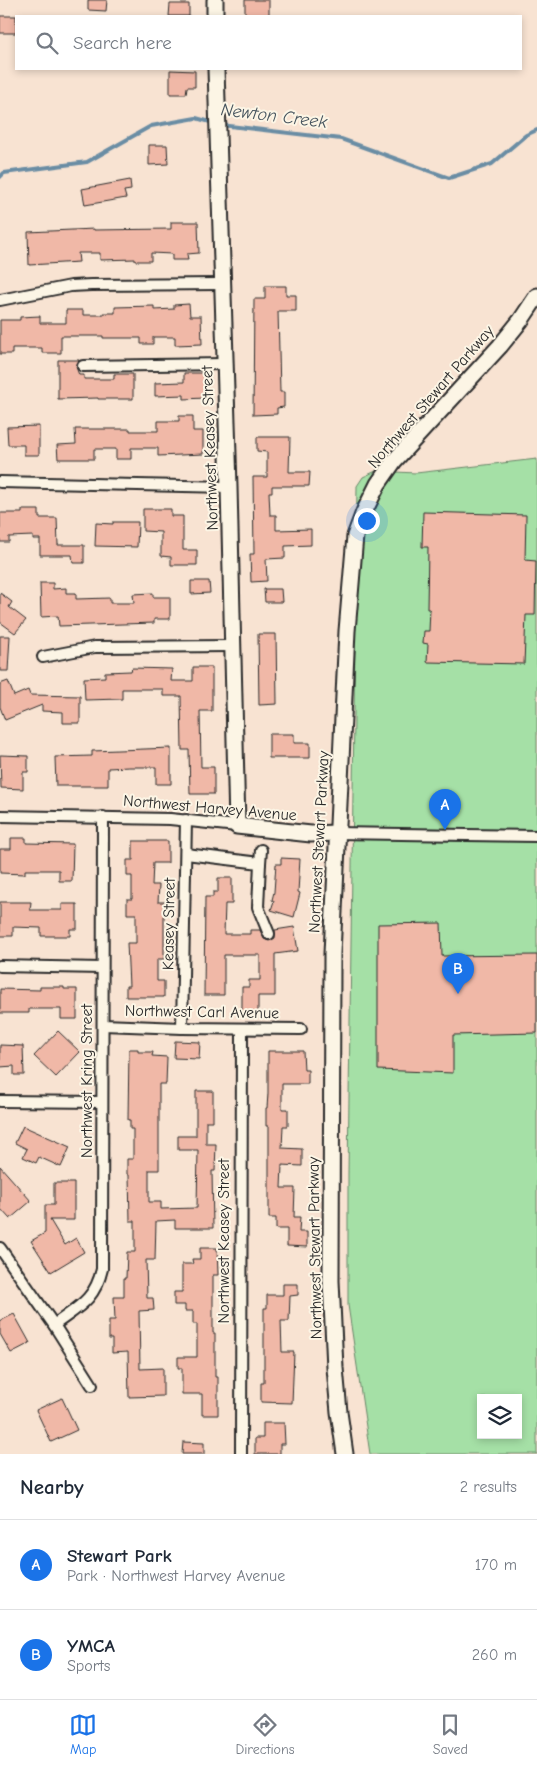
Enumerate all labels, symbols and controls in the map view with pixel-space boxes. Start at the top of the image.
search box [15,15,522,70]
icon: search [33,29,61,57]
text: Search here [73,32,172,54]
water label: Newton Creek [220,99,329,133]
street label: Northwest Stewart Parkway [364,322,498,472]
street label: Northwest Keasey Street [198,365,222,531]
your location [354,508,380,534]
street label: Northwest Stewart Parkway [305,750,333,934]
pin: A [429,789,461,830]
street label: Northwest Harvey Avenue [122,791,298,825]
street label: Keasey Street [159,877,179,970]
pin: B [442,953,474,994]
street label: Northwest Carl Avenue [125,1002,279,1022]
street label: Northwest Kring Street [78,1004,96,1158]
street label: Northwest Stewart Parkway [304,1156,326,1339]
street label: Northwest Keasey Street [215,1158,233,1323]
map controls [477,1394,522,1439]
button: layers [477,1394,522,1439]
text: Nearby [20,1475,84,1499]
text: 2 results [460,1478,517,1496]
text: Stewart Park [67,1545,172,1567]
text: A [32,1556,40,1574]
text: 170 m [475,1556,517,1574]
text: Park · Northwest Harvey Avenue [67,1567,285,1585]
text: YMCA [67,1635,115,1657]
text: B [31,1646,41,1664]
text: 260 m [472,1646,517,1664]
text: Sports [67,1657,110,1675]
tab: Map [69,1711,97,1758]
tab: Directions [235,1711,295,1758]
tab: Saved [433,1711,468,1758]

